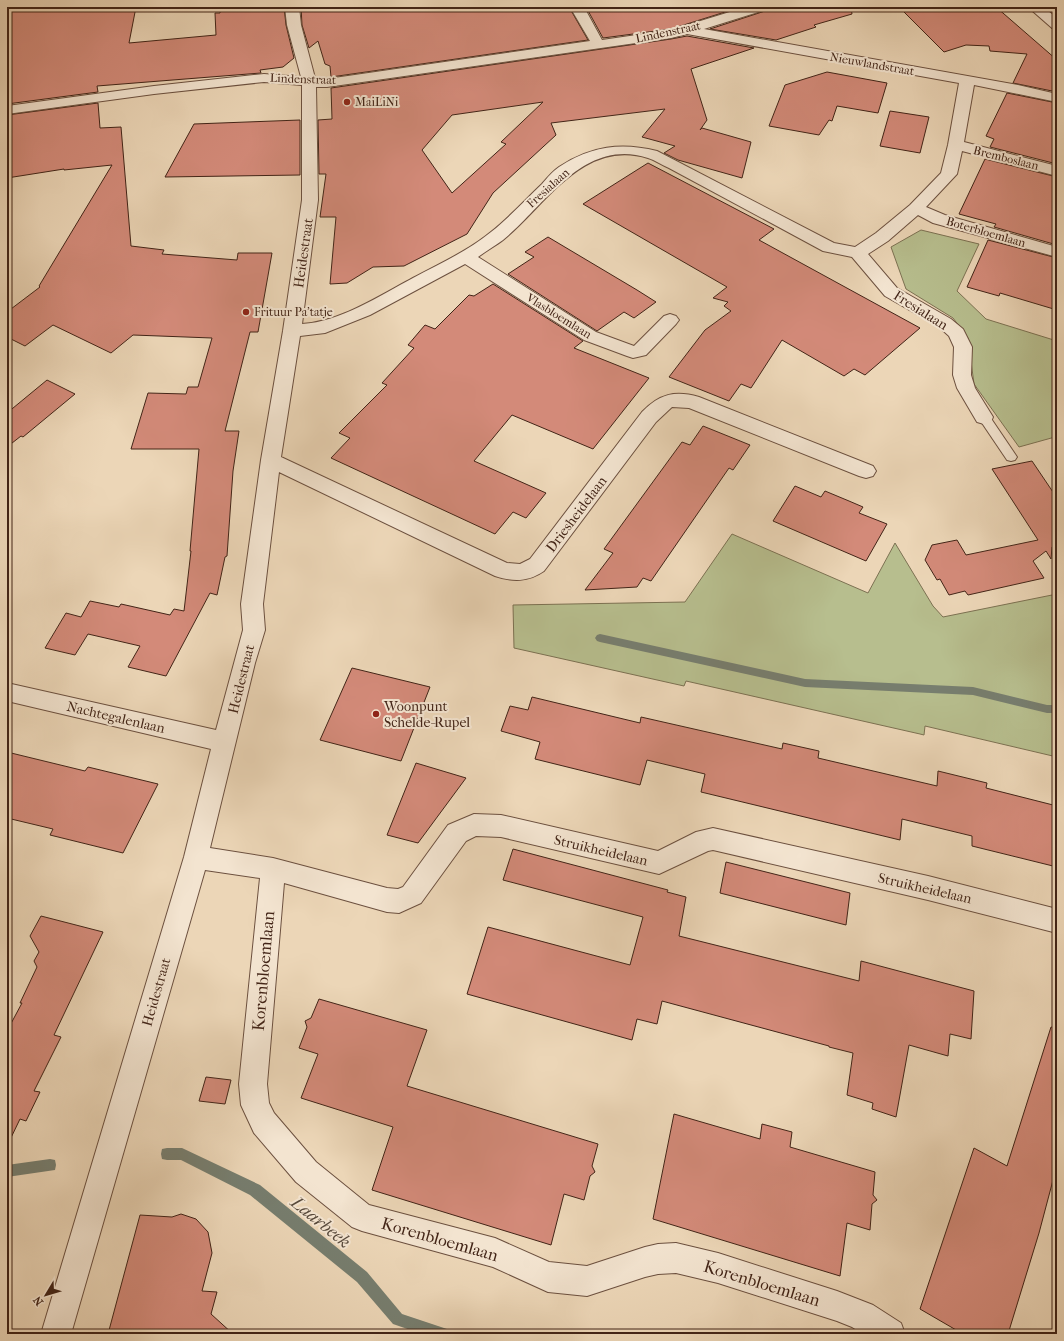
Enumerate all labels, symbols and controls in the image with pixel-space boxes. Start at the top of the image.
street label: Lindenstraat [634,18,703,46]
street label: Nieuwlandstraat [829,50,916,78]
street label: Lindenstraat [270,71,337,87]
place label: MaiLiNi [355,95,399,109]
marker: MaiLiNi [342,97,352,107]
street label: Bremboslaan [972,143,1040,173]
street label: Fresialaan [524,165,572,211]
street label: Boterbloemlaan [945,214,1027,250]
street label: Heidestraat [290,217,317,289]
street label: Fresialaan [890,287,951,334]
street label: Vlasbloemlaan [523,290,594,342]
place label: Frituur Pa'tatje [254,305,333,319]
marker: Frituur Pa'tatje [241,307,251,317]
street label: Driesheidelaan [542,473,611,556]
street label: Heidestraat [225,643,258,715]
street label: Nachtegalenlaan [65,698,167,737]
place label: Woonpunt Schelde-Rupel [383,698,470,731]
marker: Woonpunt Schelde-Rupel [371,709,381,719]
street label: Struikheidelaan [552,831,649,870]
street label: Struikheidelaan [876,869,973,908]
street label: Korenbloemlaan [248,910,278,1032]
street label: Heidestraat [139,956,174,1028]
water label: Laarbeek [285,1191,355,1253]
street label: Korenbloemlaan [379,1213,501,1265]
street label: Korenbloemlaan [701,1256,823,1310]
north arrow [26,1275,66,1315]
text: N [30,1293,46,1308]

